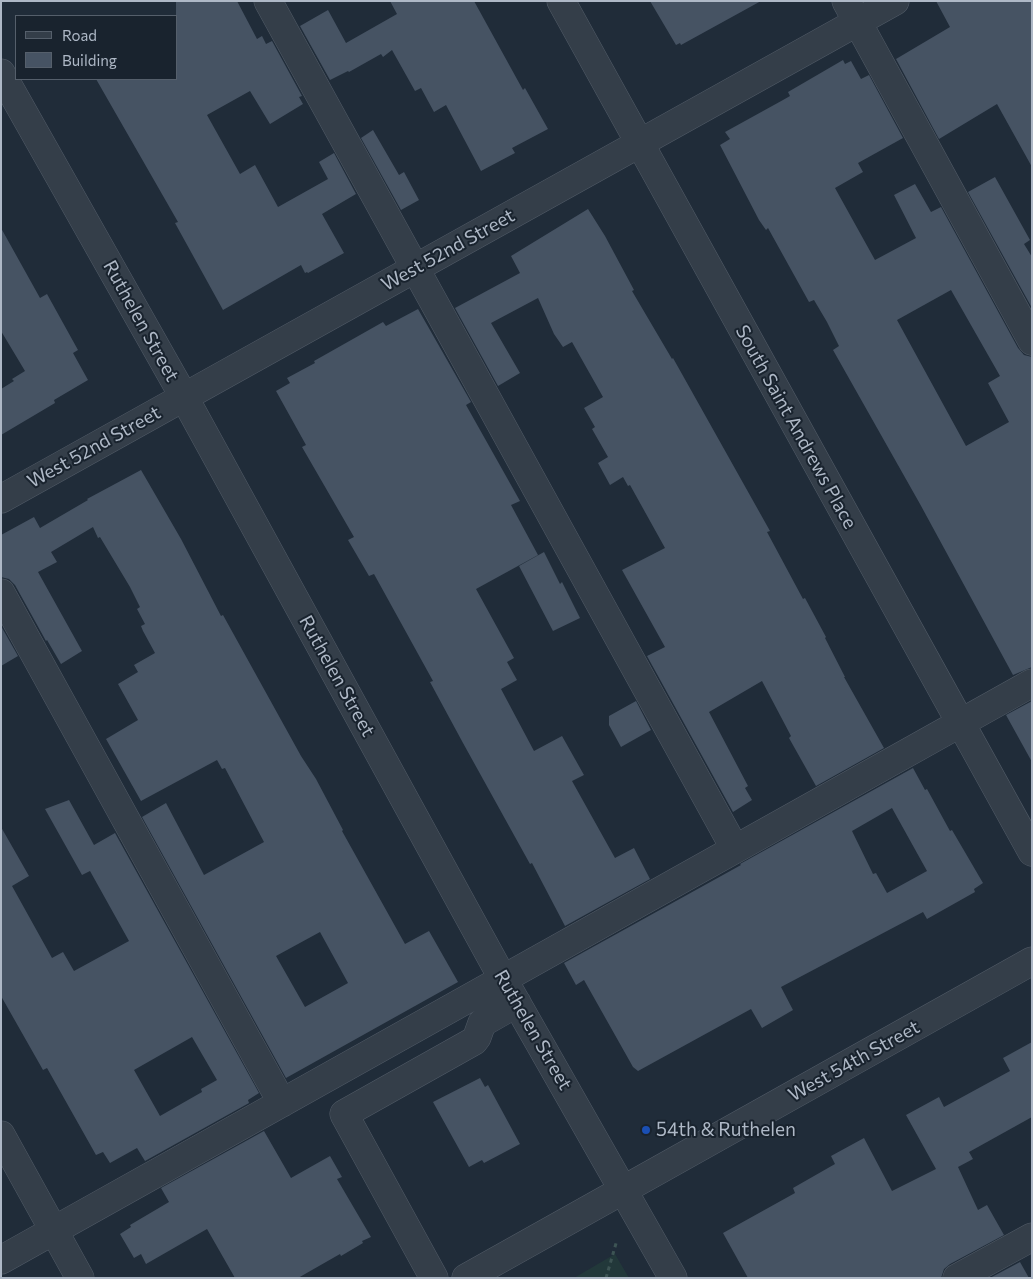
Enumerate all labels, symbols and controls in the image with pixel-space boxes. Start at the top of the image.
legend [15,15,178,80]
text: Road [62,26,97,44]
text: Building [62,51,117,69]
street label: West 52nd Street [377,204,519,296]
street label: Ruthelen Street [98,256,184,386]
street label: South Saint Andrews Place [730,321,862,533]
street label: West 52nd Street [23,401,165,493]
street label: Ruthelen Street [294,611,380,741]
street label: Ruthelen Street [489,966,577,1094]
street label: West 54th Street [784,1016,924,1106]
place label: 54th & Ruthelen [656,1119,796,1141]
marker: 54th & Ruthelen [640,1124,652,1136]

